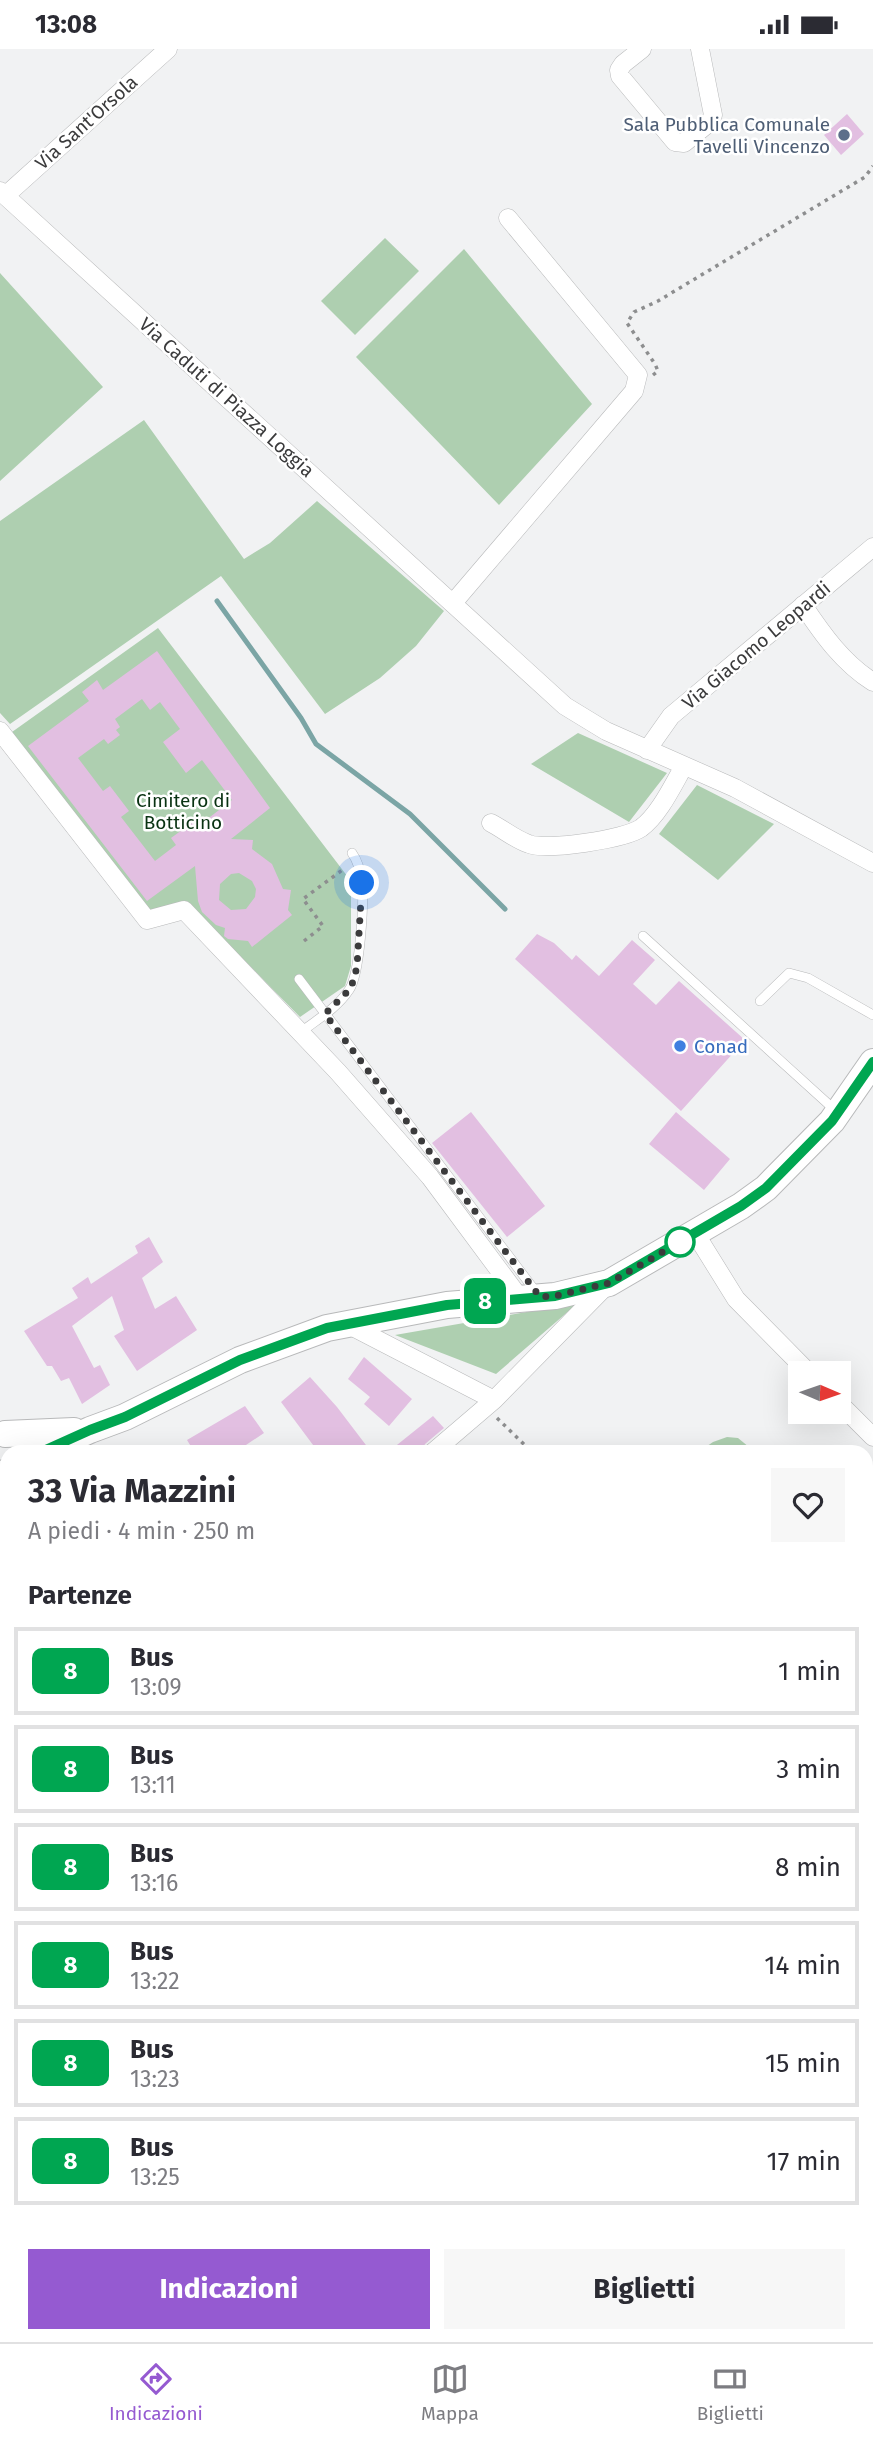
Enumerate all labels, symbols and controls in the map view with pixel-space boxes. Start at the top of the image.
text: 13:08 [35,9,97,40]
street label: Via Sant'Orsola [30,70,142,174]
place label: Sala Pubblica Comunale Tavelli Vincenzo [624,113,830,158]
marker: Sala Pubblica Comunale Tavelli Vincenzo [836,127,852,143]
street label: Via Caduti di Piazza Loggia [134,313,319,482]
street label: Via Giacomo Leopardi [677,577,835,714]
park label: Cimitero di Botticino [136,789,230,834]
your location [344,865,379,900]
place label: Conad [694,1035,748,1058]
marker: Conad [672,1038,688,1054]
unlabelled marker [665,1227,695,1257]
line badge: 8 [462,1278,508,1324]
text: 8 [478,1287,492,1315]
north arrow [788,1361,850,1425]
map controls [788,1361,851,1424]
button: heart [771,1468,845,1542]
text: 33 Via Mazzini [28,1471,236,1511]
text: A piedi · 4 min · 250 m [28,1517,255,1545]
text: Partenze [28,1580,132,1611]
text: Bus [130,1642,173,1673]
text: 1 min [778,1656,841,1687]
text: 8 [64,1657,77,1685]
text: 13:09 [130,1673,182,1701]
text: Bus [130,1740,173,1771]
text: 3 min [776,1754,841,1785]
text: 8 [64,1755,77,1783]
text: 13:11 [130,1771,176,1799]
text: Bus [130,1838,173,1869]
text: 8 min [775,1852,841,1883]
text: 8 [64,1853,77,1881]
text: 13:16 [130,1869,178,1897]
text: Bus [130,1936,173,1967]
text: 14 min [764,1950,841,1981]
text: 8 [64,1951,77,1979]
text: 13:22 [130,1967,180,1995]
text: Bus [130,2034,173,2065]
text: 15 min [765,2048,841,2079]
text: 8 [64,2049,77,2077]
text: 13:23 [130,2065,180,2093]
text: Bus [130,2132,173,2163]
text: 17 min [766,2146,841,2177]
text: 8 [64,2147,77,2175]
text: 13:25 [130,2163,180,2191]
button: Indicazioni [28,2249,430,2329]
button: Biglietti [444,2249,845,2329]
tab: Indicazioni [109,2360,203,2425]
tab: Mappa [421,2360,479,2425]
tab: Biglietti [697,2360,764,2425]

